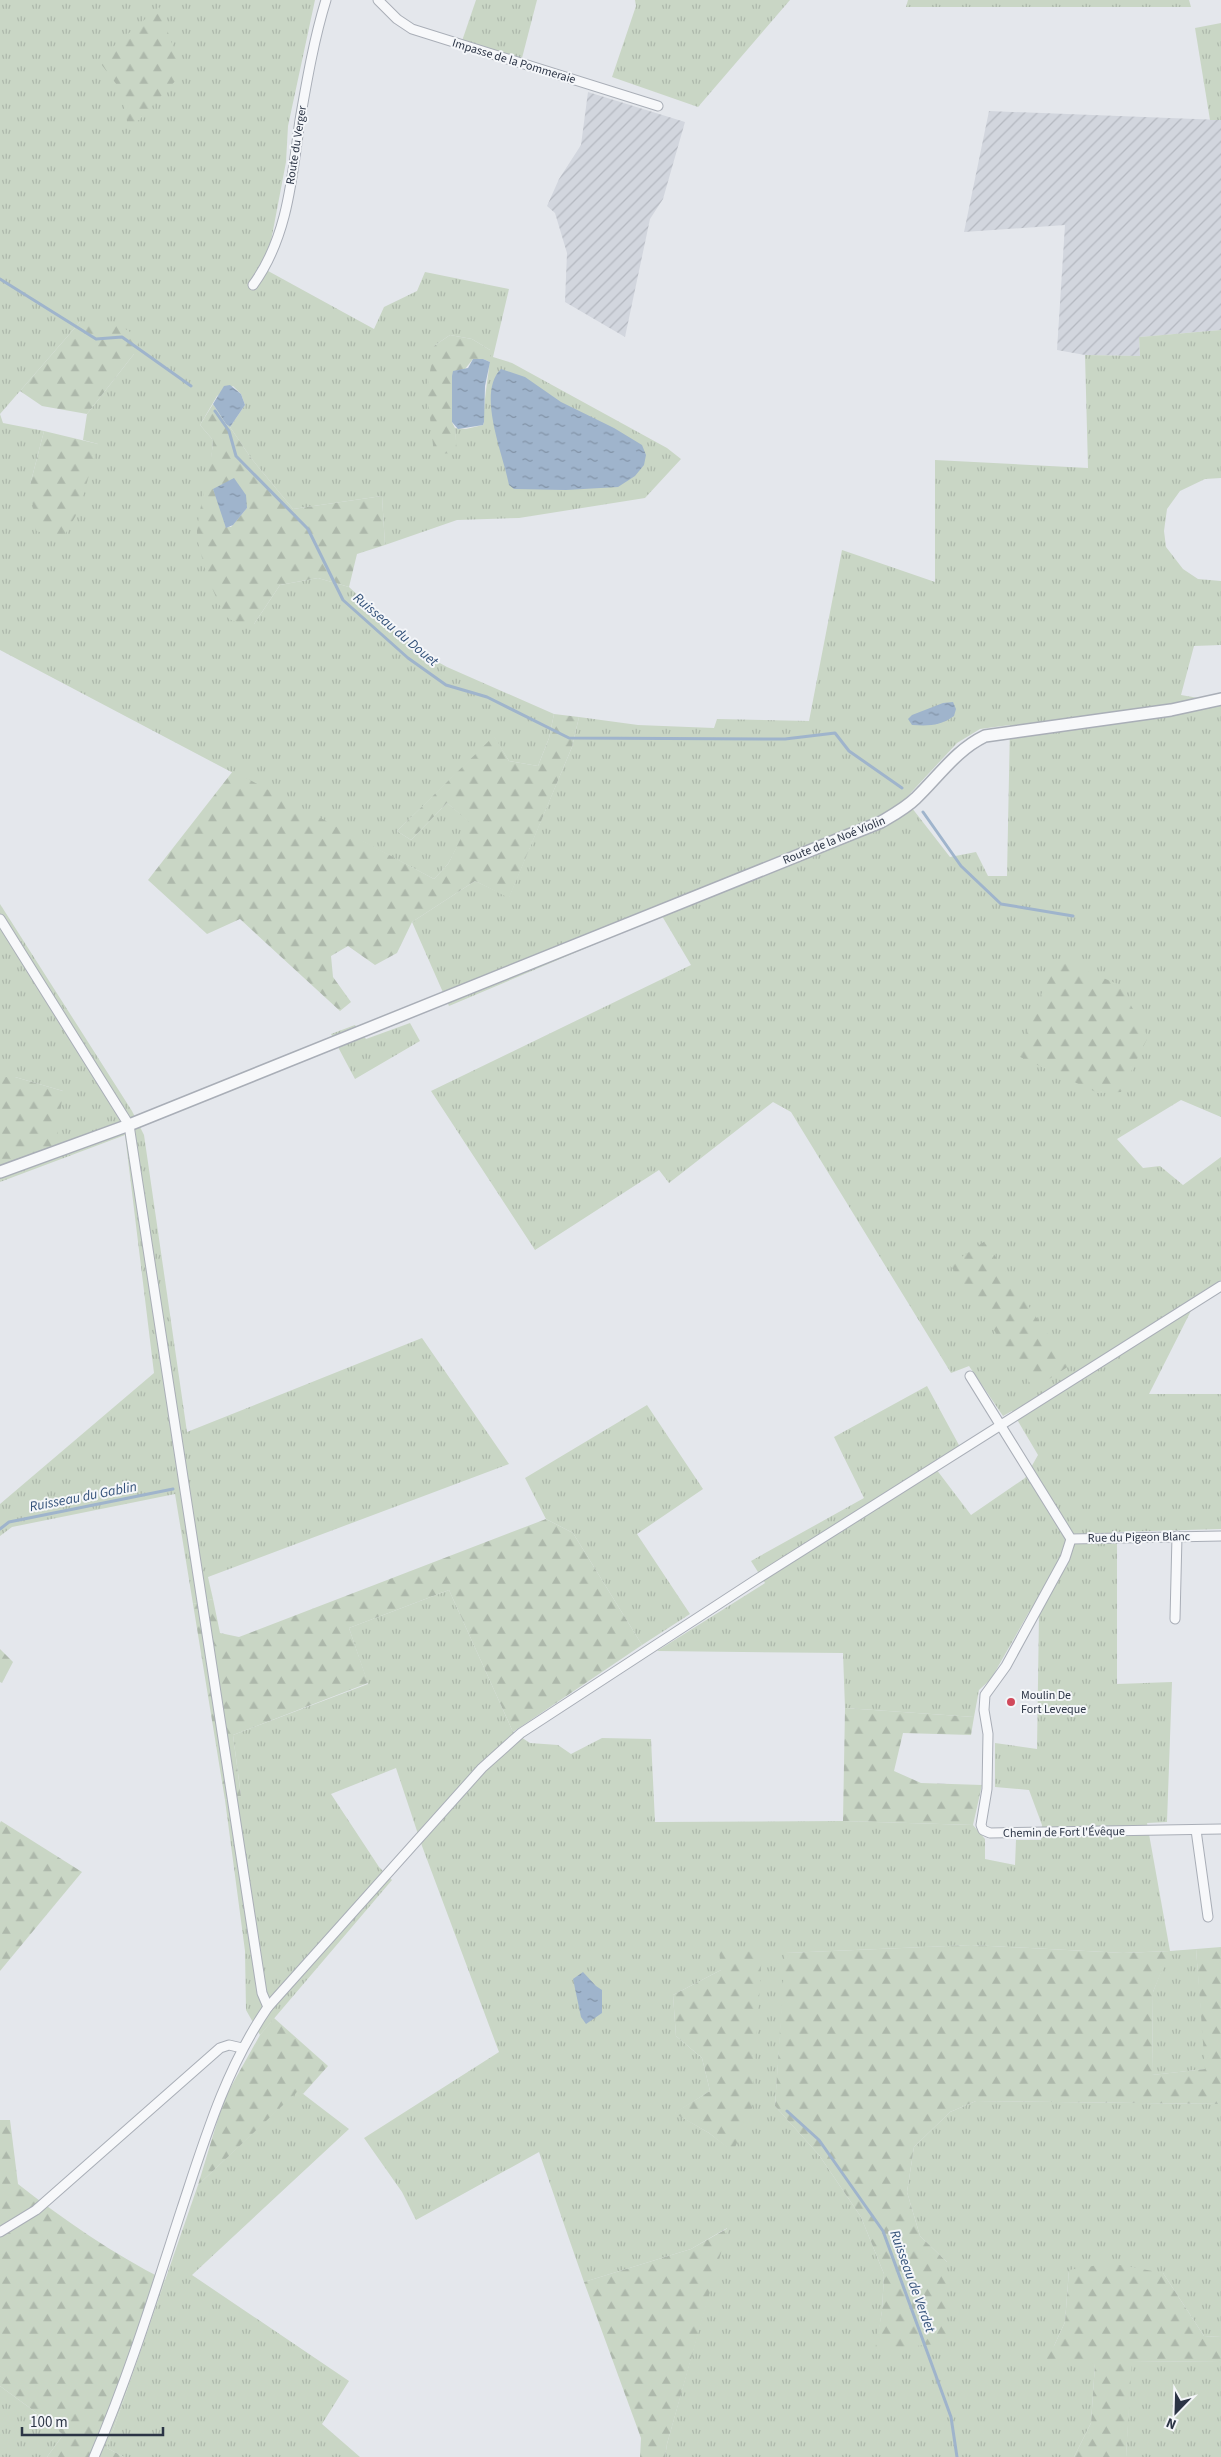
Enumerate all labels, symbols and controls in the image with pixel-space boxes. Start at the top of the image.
street label: Impasse de la Pommeraie [450,35,578,88]
street label: Route du Verger [282,104,311,186]
water label: Ruisseau du Douet [349,588,443,672]
street label: Route de la Noé Violin [780,812,888,869]
water label: Ruisseau du Gablin [28,1477,139,1517]
street label: Rue du Pigeon Blanc [1088,1528,1191,1547]
place label: Moulin De Fort Leveque [1021,1687,1086,1718]
marker: Moulin De Fort Leveque [1005,1696,1017,1708]
street label: Chemin de Fort l'Évêque [1003,1823,1125,1842]
water label: Ruisseau de Verdet [884,2227,940,2336]
north arrow [1151,2387,1201,2437]
scale bar [22,2404,164,2436]
text: 100 m [30,2412,68,2433]
text: N [1163,2412,1180,2434]

